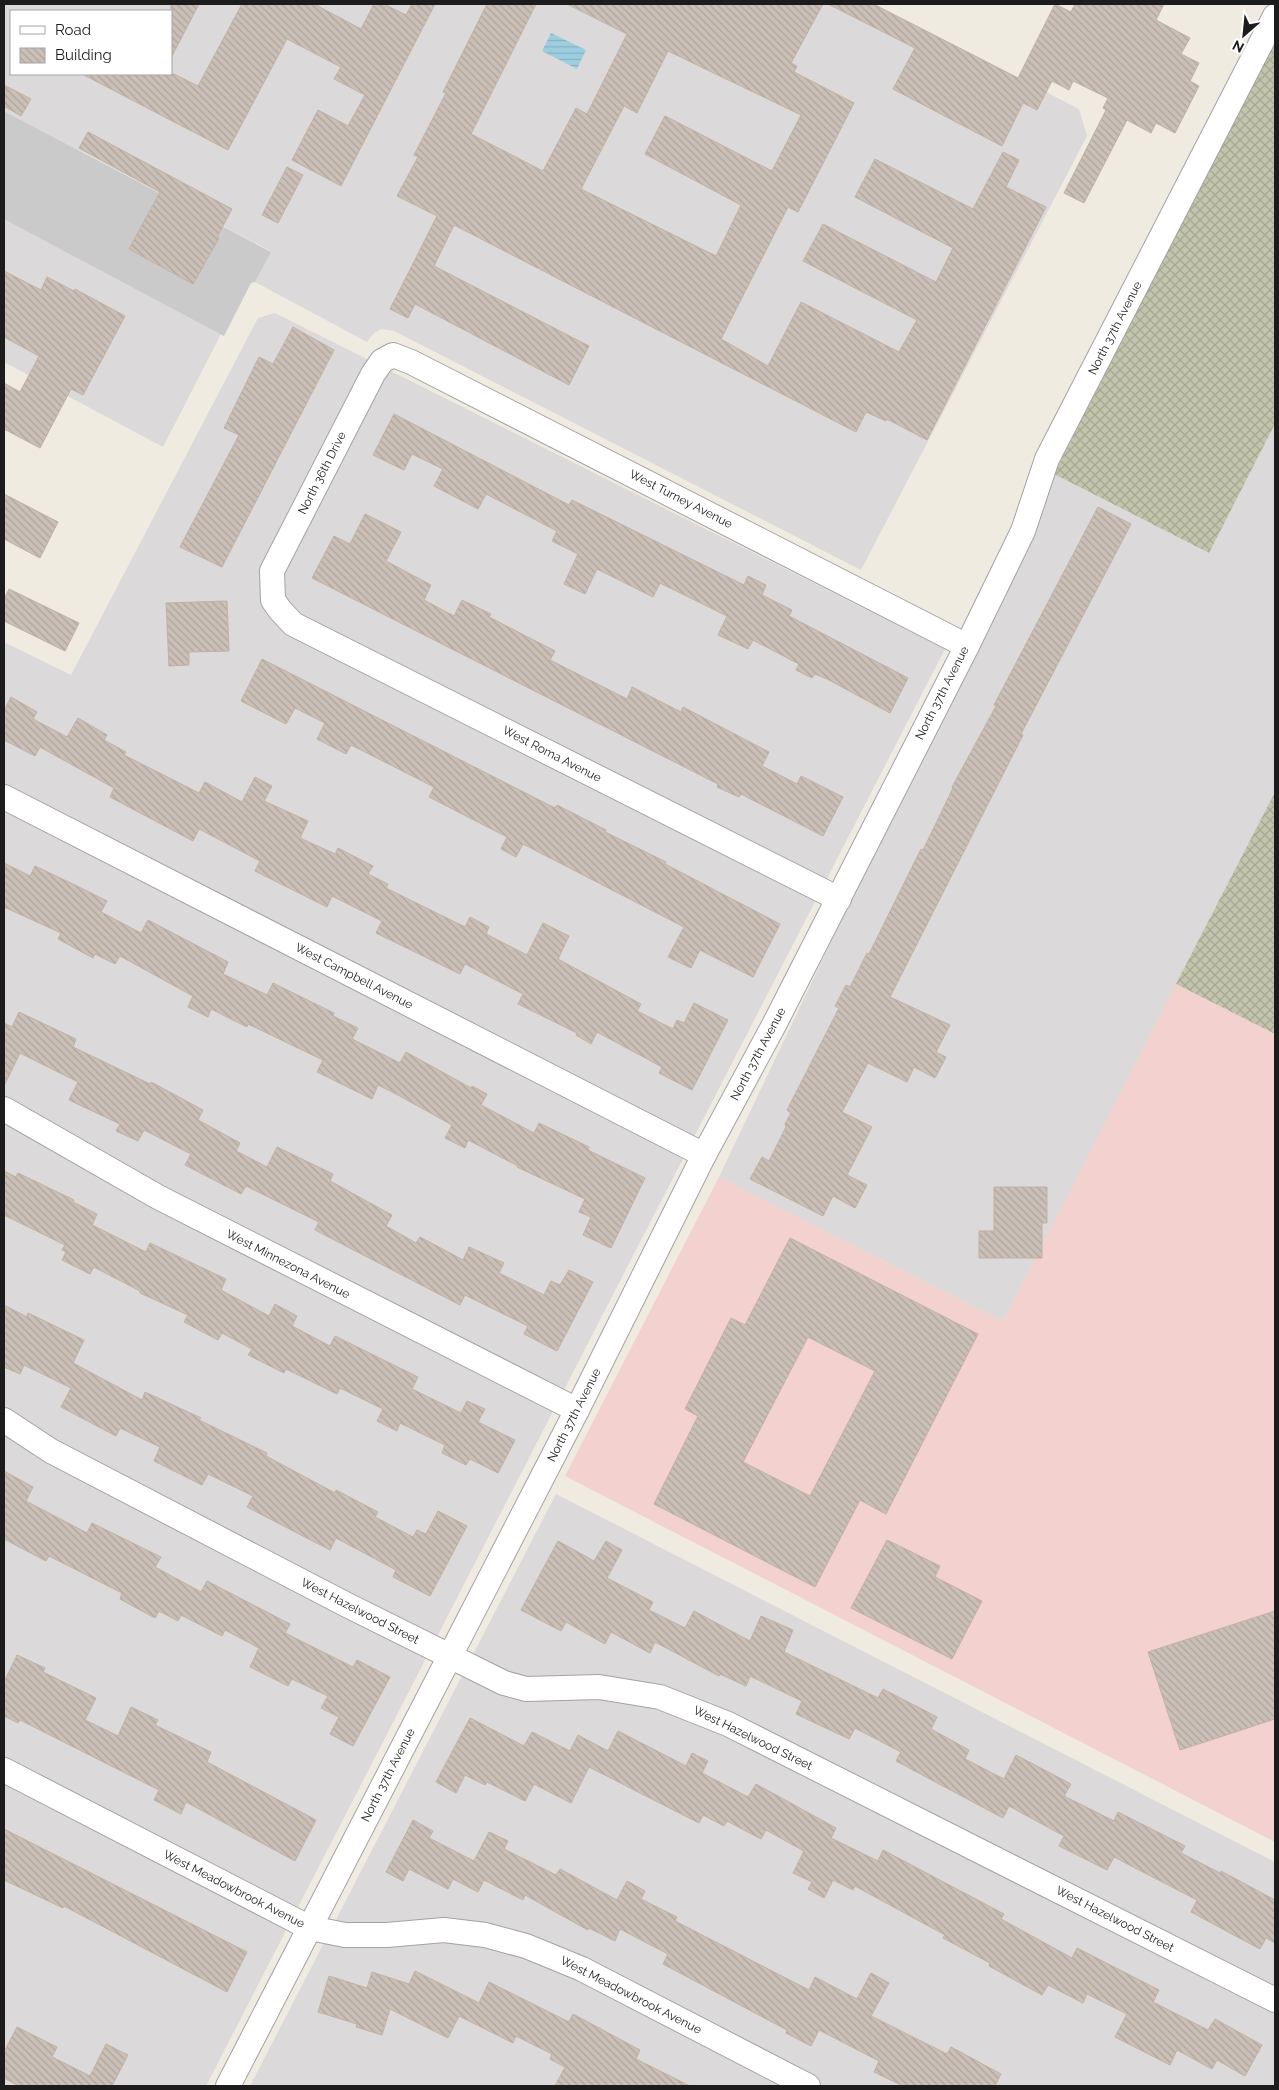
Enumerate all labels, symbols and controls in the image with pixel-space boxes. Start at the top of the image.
legend [10,10,172,75]
north arrow [1219,10,1269,60]
text: Road [55,21,91,39]
text: N [1230,37,1246,56]
text: Building [55,46,112,64]
street label: North 37th Avenue [1085,279,1145,377]
street label: North 36th Drive [295,429,349,517]
street label: West Turney Avenue [627,467,735,531]
street label: North 37th Avenue [912,644,972,742]
street label: West Roma Avenue [500,723,604,785]
street label: West Campbell Avenue [293,940,415,1012]
street label: North 37th Avenue [728,1005,788,1103]
street label: West Minnezona Avenue [224,1227,352,1301]
street label: North 37th Avenue [544,1366,604,1464]
street label: West Hazelwood Street [299,1575,421,1647]
street label: West Hazelwood Street [691,1703,815,1773]
street label: North 37th Avenue [358,1726,418,1824]
street label: West Meadowbrook Avenue [161,1847,307,1931]
street label: West Hazelwood Street [1054,1883,1176,1955]
street label: West Meadowbrook Avenue [558,1953,704,2037]

